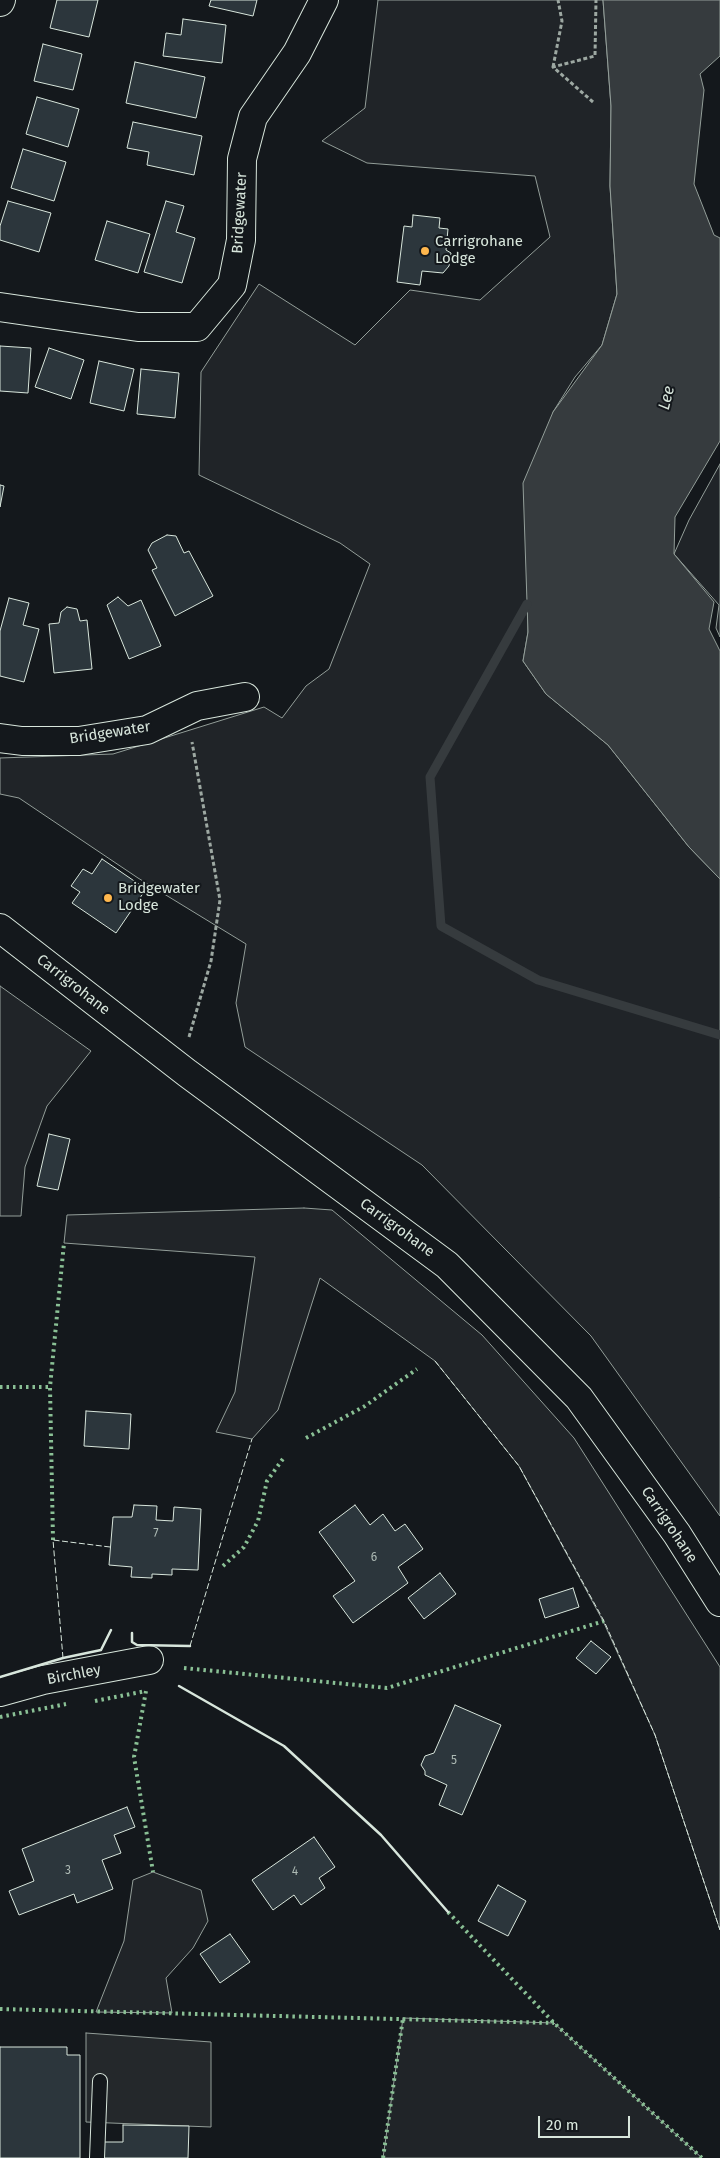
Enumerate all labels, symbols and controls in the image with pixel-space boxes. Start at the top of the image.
street label: Bridgewater [229,172,251,254]
place label: Carrigrohane Lodge [435,233,523,268]
marker: Carrigrohane Lodge [419,245,431,257]
water label: Lee [655,384,679,412]
street label: Bridgewater [68,718,152,748]
place label: Bridgewater Lodge [118,880,200,915]
marker: Bridgewater Lodge [102,892,114,904]
street label: Carrigrohane [33,951,113,1019]
street label: Carrigrohane [356,1195,438,1261]
street label: Carrigrohane [637,1483,701,1567]
house number: 7 [153,1527,159,1541]
house number: 6 [371,1551,377,1565]
street label: Birchley [46,1661,102,1689]
house number: 5 [451,1754,457,1768]
house number: 3 [65,1864,71,1878]
house number: 4 [292,1865,298,1879]
scale bar [540,2106,632,2138]
text: 20 m [546,2116,579,2134]

